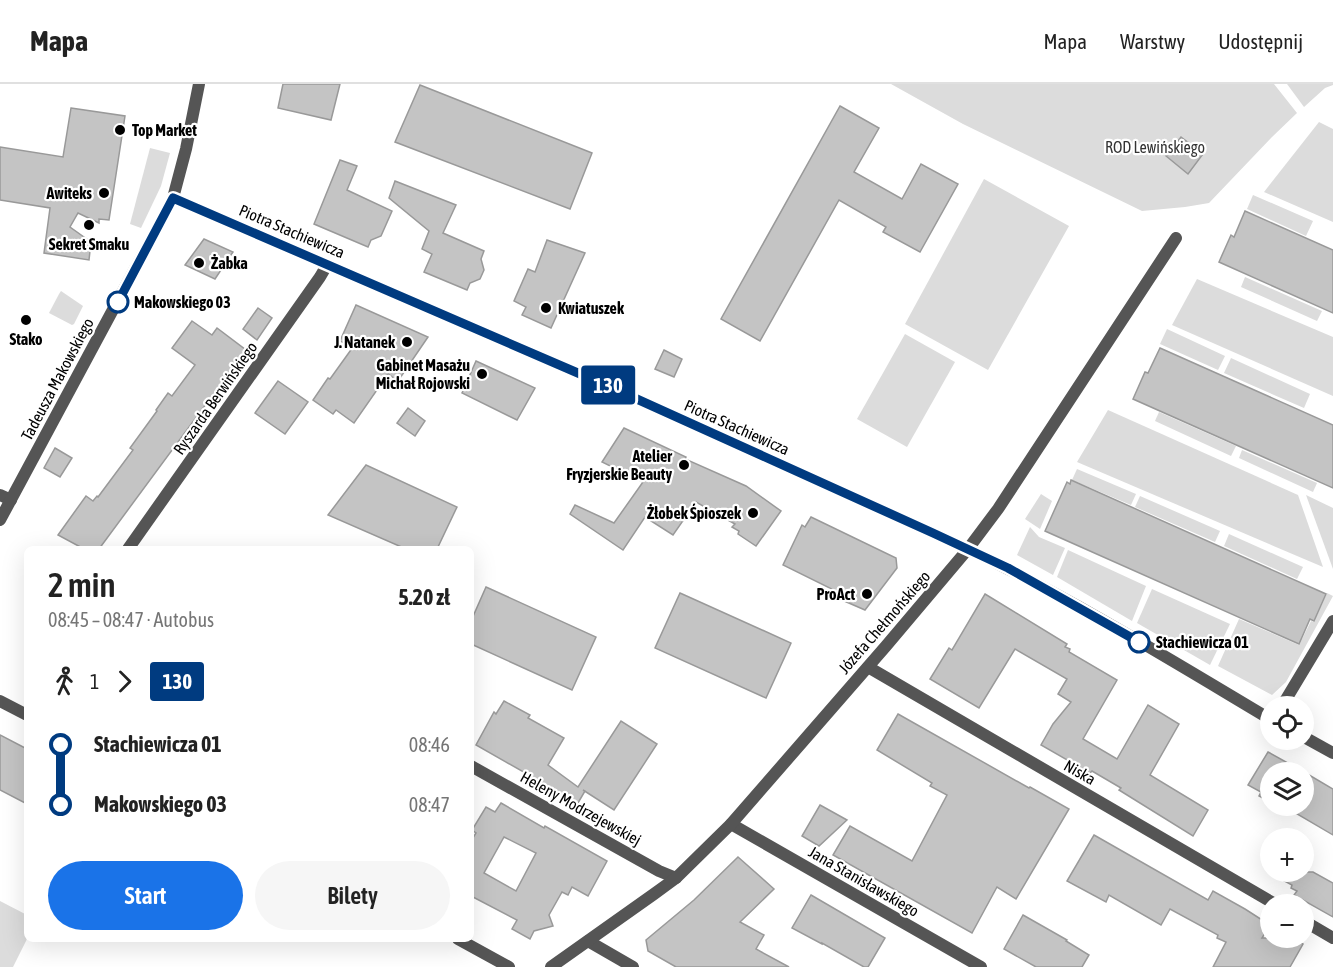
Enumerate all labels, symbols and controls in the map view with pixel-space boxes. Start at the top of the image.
text: Mapa [30,25,88,57]
text: Mapa [1043,29,1087,53]
text: Warstwy [1120,29,1185,53]
text: Udostępnij [1218,29,1303,53]
place label: Top Market [132,121,197,139]
marker: Top Market [113,123,127,137]
park label: ROD Lewińskiego [1105,138,1205,157]
place label: Awiteks [46,184,92,202]
marker: Awiteks [97,186,111,200]
street label: Piotra Stachiewicza [236,201,348,261]
marker: Sekret Smaku [82,218,96,232]
place label: Sekret Smaku [49,235,129,253]
place label: Żabka [211,254,248,272]
marker: Żabka [192,256,206,270]
marker: Makowskiego 03 [107,291,129,313]
place label: Makowskiego 03 [134,293,231,311]
place label: Kwiatuszek [558,299,625,317]
marker: Kwiatuszek [539,301,553,315]
marker: Stako [19,313,33,327]
street label: Tadeusza Makowskiego [17,315,98,444]
place label: Stako [9,330,43,348]
place label: J. Natanek [333,333,396,351]
marker: J. Natanek [400,335,414,349]
street label: Ryszarda Berwińskiego [169,338,261,458]
place label: Gabinet Masażu Michał Rojowski [376,356,470,392]
line badge: 130 [574,366,642,404]
marker: Gabinet Masażu Michał Rojowski [475,367,489,381]
text: 130 [593,373,623,397]
street label: Piotra Stachiewicza [682,396,792,458]
place label: Atelier Fryzjerskie Beauty [566,447,672,483]
marker: Atelier Fryzjerskie Beauty [677,458,691,472]
place label: Żłobek Śpioszek [647,503,742,522]
marker: Żłobek Śpioszek [746,506,760,520]
text: 2 min [48,566,115,604]
street label: Józefa Chełmońskiego [835,567,934,678]
text: 5.20 zł [398,584,450,610]
place label: ProAct [817,585,855,603]
marker: ProAct [860,587,874,601]
text: 08:45 – 08:47 · Autobus [48,608,214,631]
marker: Stachiewicza 01 [1128,631,1150,653]
place label: Stachiewicza 01 [1156,633,1249,651]
icon: walk [48,665,81,698]
icon: forward [108,665,141,698]
text: 130 [162,669,192,693]
text: 1 [90,670,99,693]
map controls [1260,696,1314,948]
button: locate [1260,696,1314,750]
text: Stachiewicza 01 [94,731,222,757]
text: 08:46 [409,733,450,756]
street label: Niska [1061,756,1099,788]
button: layers [1260,762,1314,816]
street label: Heleny Modrzejewskiej [517,767,644,849]
text: Makowskiego 03 [94,791,227,817]
text: 08:47 [409,793,450,816]
button: + [1260,828,1314,882]
street label: Jana Stanisławskiego [805,842,922,921]
button: Start [48,861,243,930]
button: Bilety [255,861,450,930]
button: − [1260,894,1314,948]

